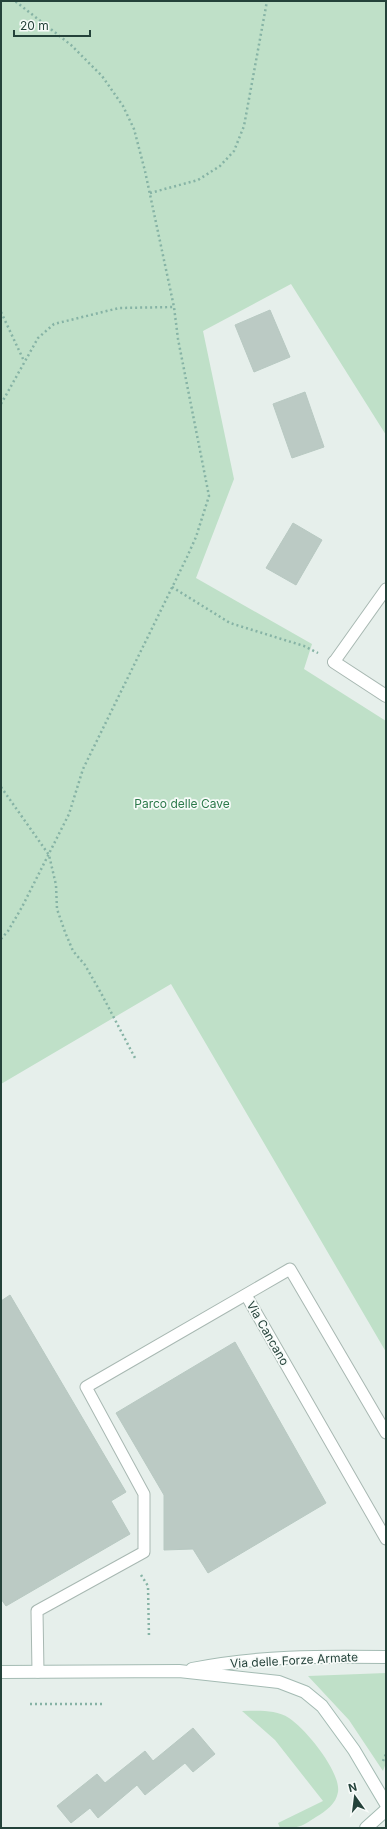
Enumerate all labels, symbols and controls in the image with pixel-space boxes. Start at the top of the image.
scale bar [14,12,90,38]
text: 20 m [20,18,49,33]
park label: Parco delle Cave [134,796,230,811]
street label: Via Cancano [244,1298,292,1368]
street label: Via delle Forze Armate [230,1649,358,1671]
north arrow [335,1777,375,1817]
text: N [347,1779,358,1795]

